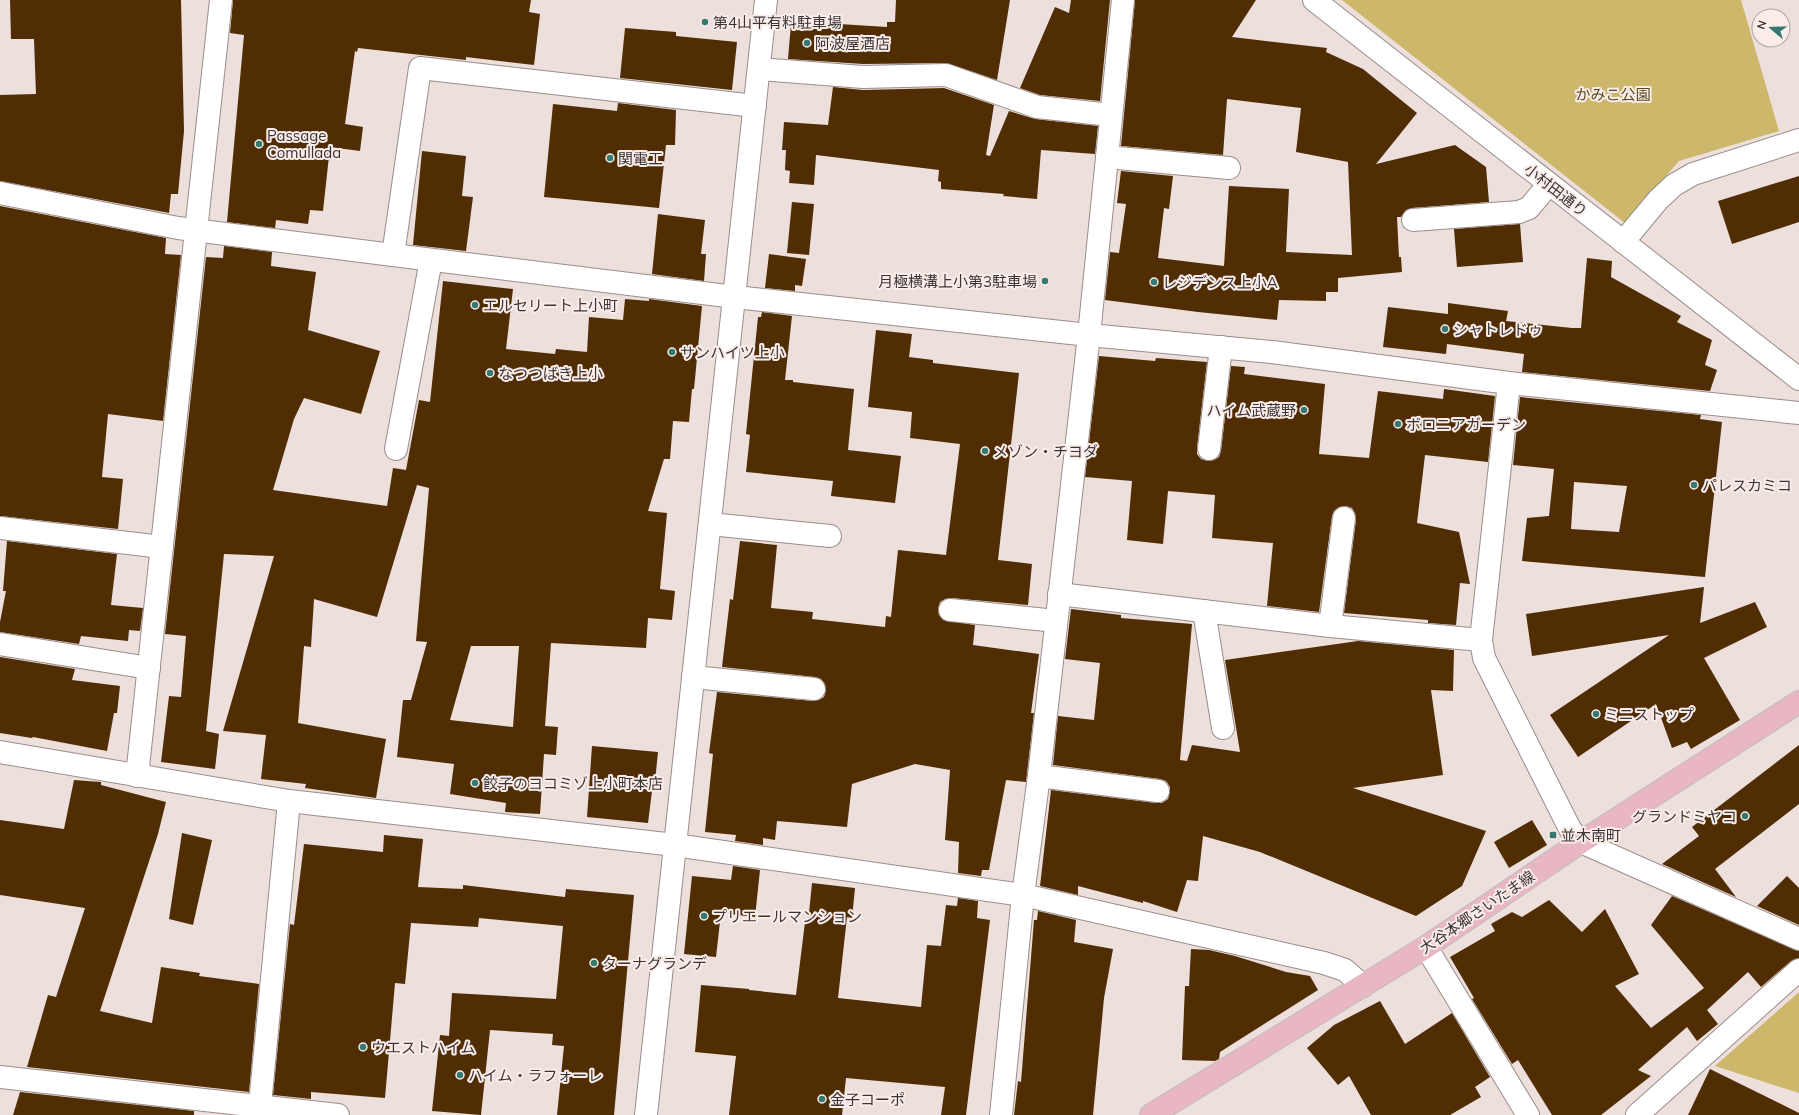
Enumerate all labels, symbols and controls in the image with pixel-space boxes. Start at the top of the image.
north arrow [1751,8,1791,48]
place label: 第4山平有料駐車場 [713,13,842,32]
marker: 第4山平有料駐車場 [700,17,710,27]
text: N [1754,19,1770,31]
place label: 阿波屋酒店 [815,34,890,53]
marker: 阿波屋酒店 [802,38,812,48]
park label: かみこ公園 [1575,85,1651,104]
place label: Passage Comullada [267,126,341,162]
marker: Passage Comullada [254,139,264,149]
place label: 関電工 [618,149,663,168]
marker: 関電工 [605,153,615,163]
street label: 小村田通り [1521,159,1591,221]
place label: 月極横溝上小第3駐車場 [878,272,1037,291]
place label: レジデンス上小A [1162,273,1278,292]
marker: 月極横溝上小第3駐車場 [1040,276,1050,286]
marker: レジデンス上小A [1149,277,1159,287]
place label: エルセリート上小町 [483,296,618,315]
marker: エルセリート上小町 [470,300,480,310]
place label: シャトレドゥ [1453,320,1543,339]
marker: シャトレドゥ [1440,324,1450,334]
place label: サンハイツ上小 [680,343,785,362]
marker: サンハイツ上小 [667,347,677,357]
place label: なつつばき上小 [498,364,603,383]
marker: なつつばき上小 [485,368,495,378]
place label: ハイム武蔵野 [1207,401,1296,420]
marker: ハイム武蔵野 [1299,405,1309,415]
place label: ボロニアガーデン [1406,415,1526,434]
marker: ボロニアガーデン [1393,419,1403,429]
place label: メゾン・チヨダ [993,442,1098,461]
marker: メゾン・チヨダ [980,446,990,456]
place label: パレスカミコ [1702,476,1792,495]
marker: パレスカミコ [1689,480,1699,490]
place label: ミニストップ [1604,705,1694,724]
marker: ミニストップ [1591,709,1601,719]
place label: 餃子のヨコミゾ上小町本店 [483,774,663,793]
marker: 餃子のヨコミゾ上小町本店 [470,778,480,788]
place label: グランドミヤコ [1632,807,1737,826]
marker: グランドミヤコ [1740,811,1750,821]
place label: 並木南町 [1561,826,1621,845]
marker: 並木南町 [1548,830,1558,840]
street label: 大谷本郷さいたま線 [1416,867,1538,957]
place label: プリエールマンション [712,907,862,926]
marker: プリエールマンション [699,911,709,921]
place label: ターナグランデ [602,954,707,973]
marker: ターナグランデ [589,958,599,968]
place label: ウエストハイム [371,1038,475,1057]
marker: ウエストハイム [358,1042,368,1052]
place label: ハイム・ラフォーレ [468,1066,602,1085]
marker: ハイム・ラフォーレ [455,1070,465,1080]
place label: 金子コーポ [830,1090,905,1109]
marker: 金子コーポ [817,1094,827,1104]

